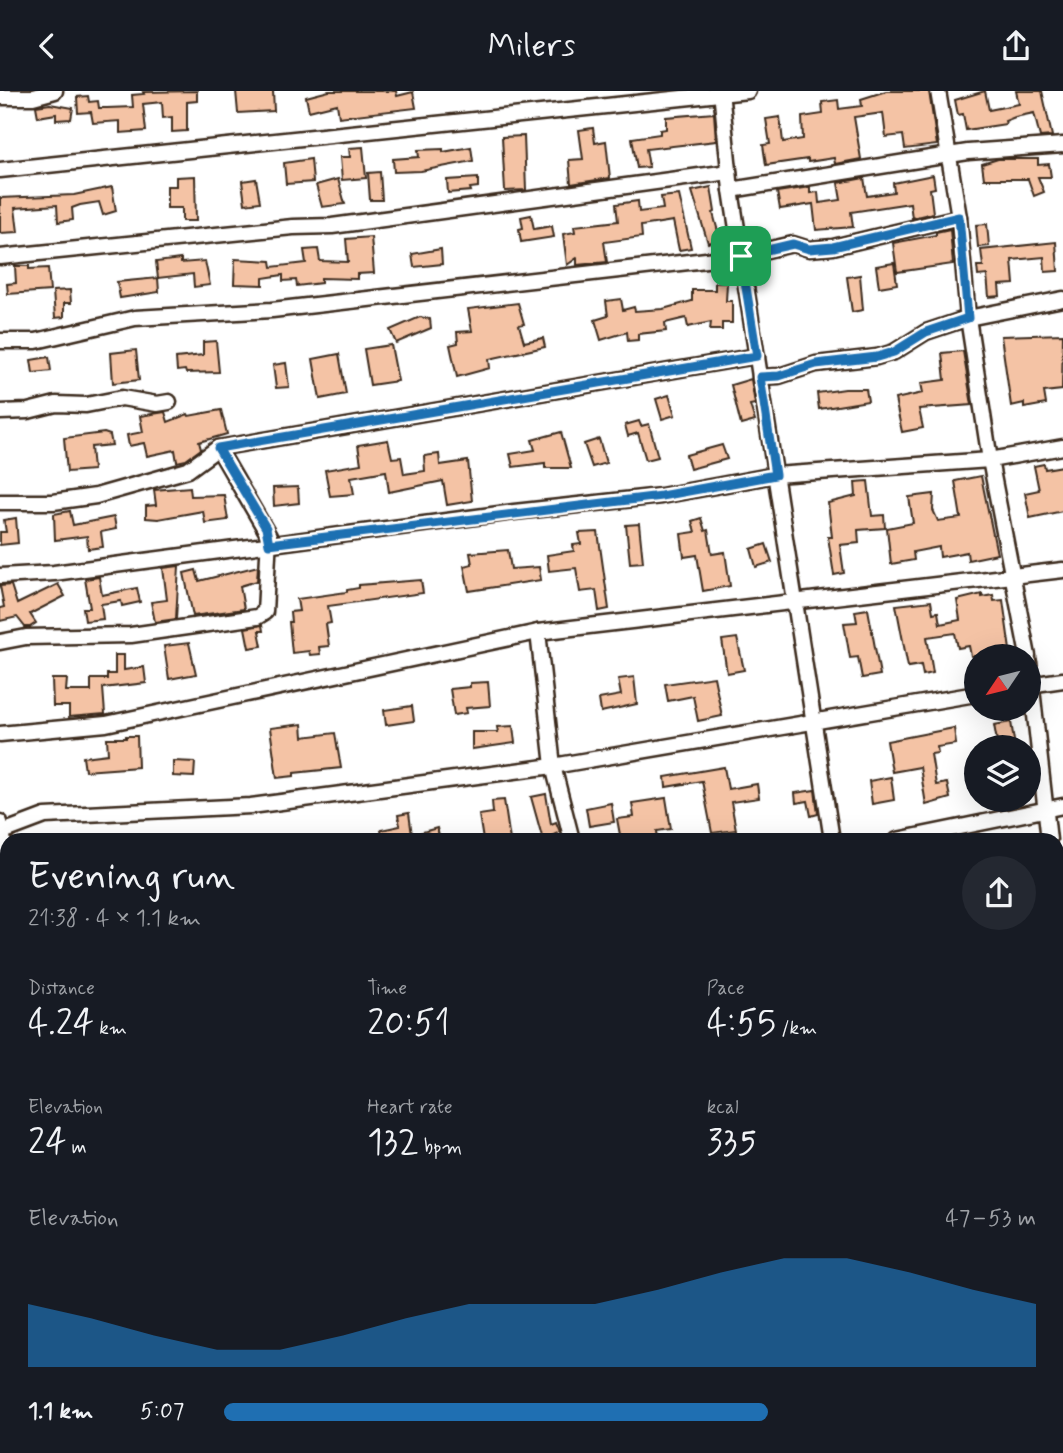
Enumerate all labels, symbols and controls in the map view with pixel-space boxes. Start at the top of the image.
text: Milers [488,25,575,67]
icon: back [28,27,66,65]
icon: share [997,27,1035,65]
pin [711,226,771,286]
icon: arrive [722,237,760,275]
north arrow [964,644,1041,721]
map controls [964,644,1041,812]
button: layers [964,735,1041,812]
text: Evening run [28,853,235,902]
button: share [962,856,1036,930]
text: 21:38 · 4 × 1.1 km [28,904,201,934]
text: Distance [28,976,95,1001]
text: Time [367,976,407,1001]
text: Pace [707,976,744,1001]
text: 4.24 [28,1001,94,1047]
text: 20:51 [367,1001,450,1047]
text: 4:55 [707,1001,776,1047]
text: km [94,1016,127,1041]
text: /km [776,1016,817,1041]
text: Elevation [28,1095,103,1120]
text: Heart rate [367,1095,453,1120]
text: kcal [707,1095,739,1120]
text: 24 [28,1120,66,1166]
text: 132 [367,1120,419,1166]
text: 335 [707,1120,757,1166]
text: m [66,1135,87,1160]
text: bpm [419,1135,462,1160]
text: Elevation [28,1204,119,1234]
text: 47–53 m [945,1204,1036,1234]
text: 1.1 km [28,1397,93,1427]
text: 5:07 [140,1397,184,1427]

